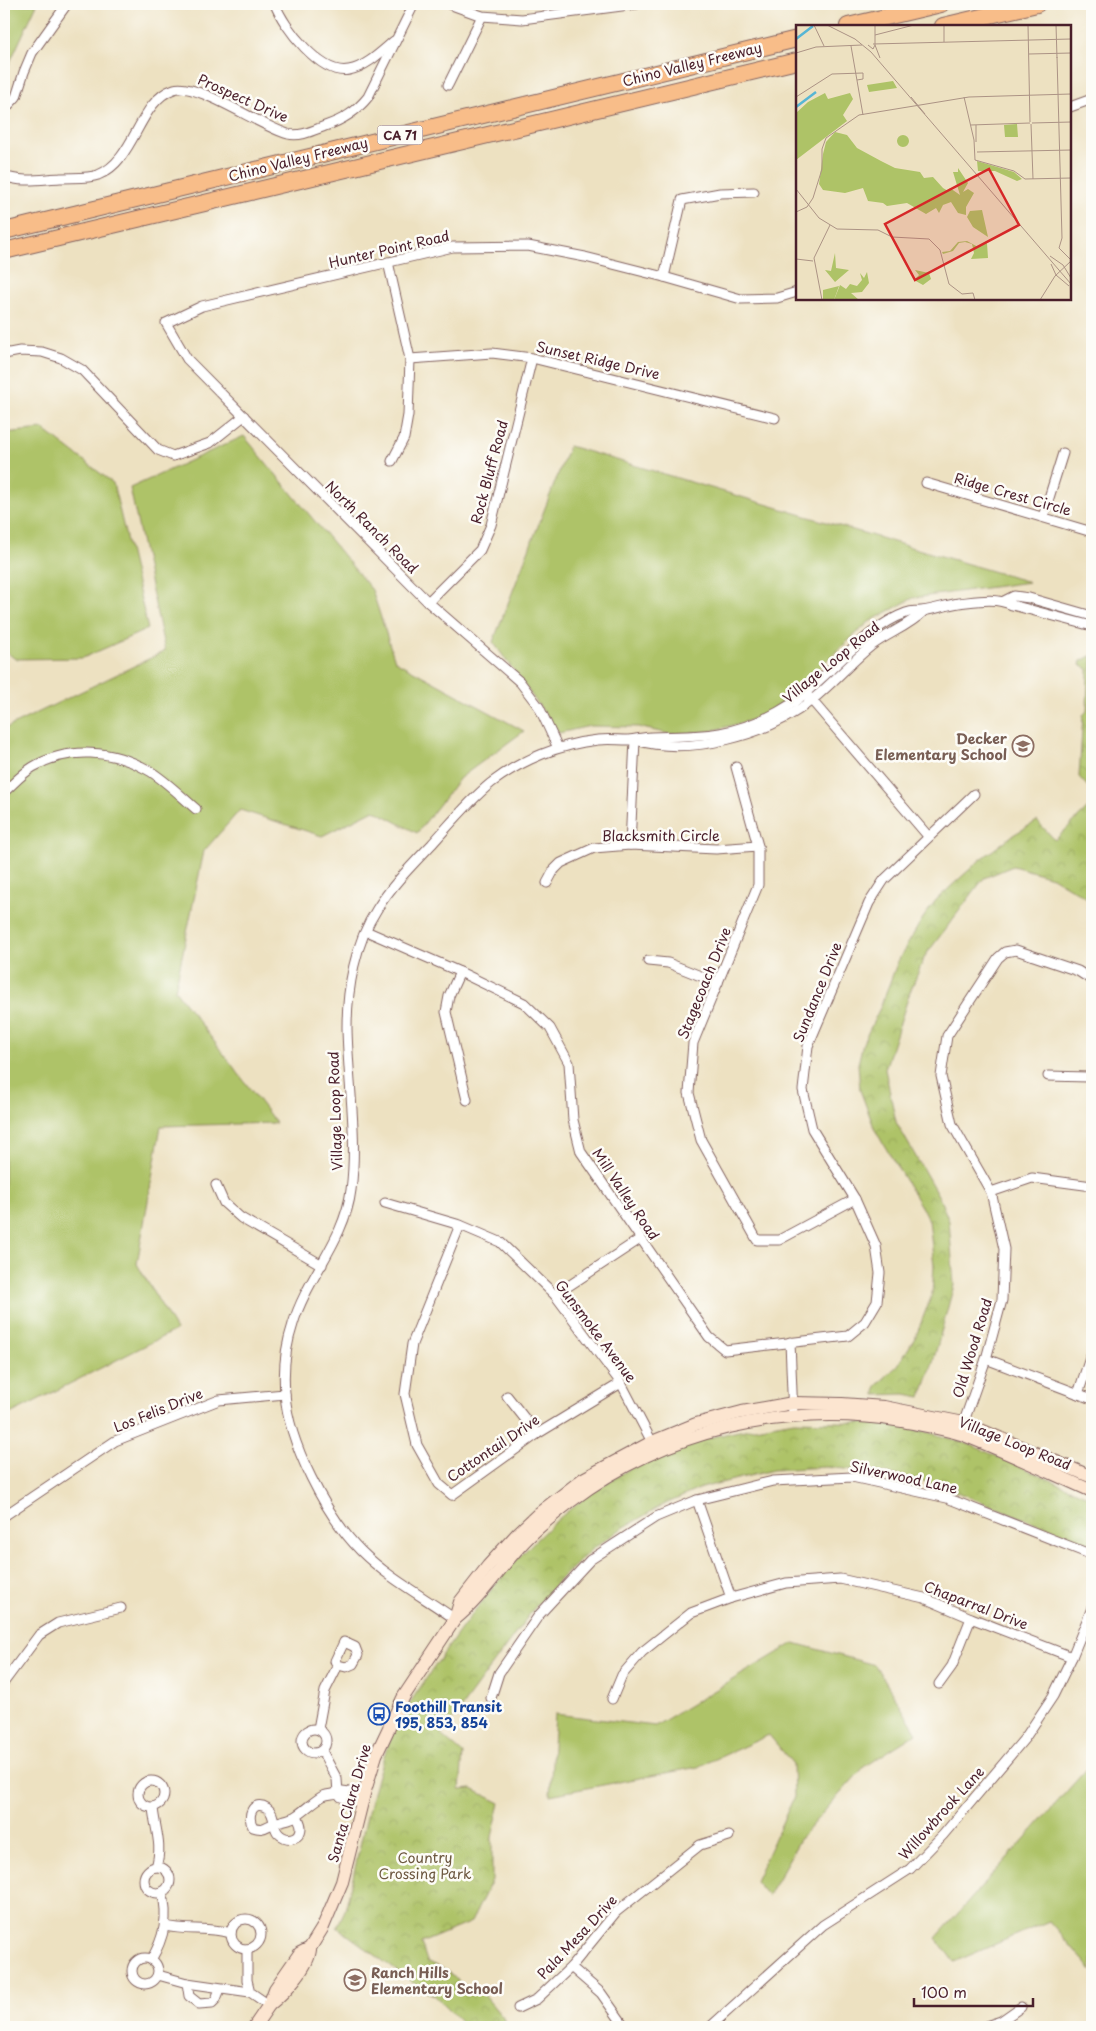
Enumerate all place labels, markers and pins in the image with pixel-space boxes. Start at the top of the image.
place label: Decker Elementary School [875,728,1008,765]
school or university icon: Decker Elementary School [1011,734,1035,758]
place label: Foothill Transit 195, 853, 854 [395,1696,502,1733]
bus stop icon: Foothill Transit 195, 853, 854 [367,1702,391,1726]
place label: Ranch Hills Elementary School [371,1962,503,1999]
school or university icon: Ranch Hills Elementary School [343,1968,367,1992]

